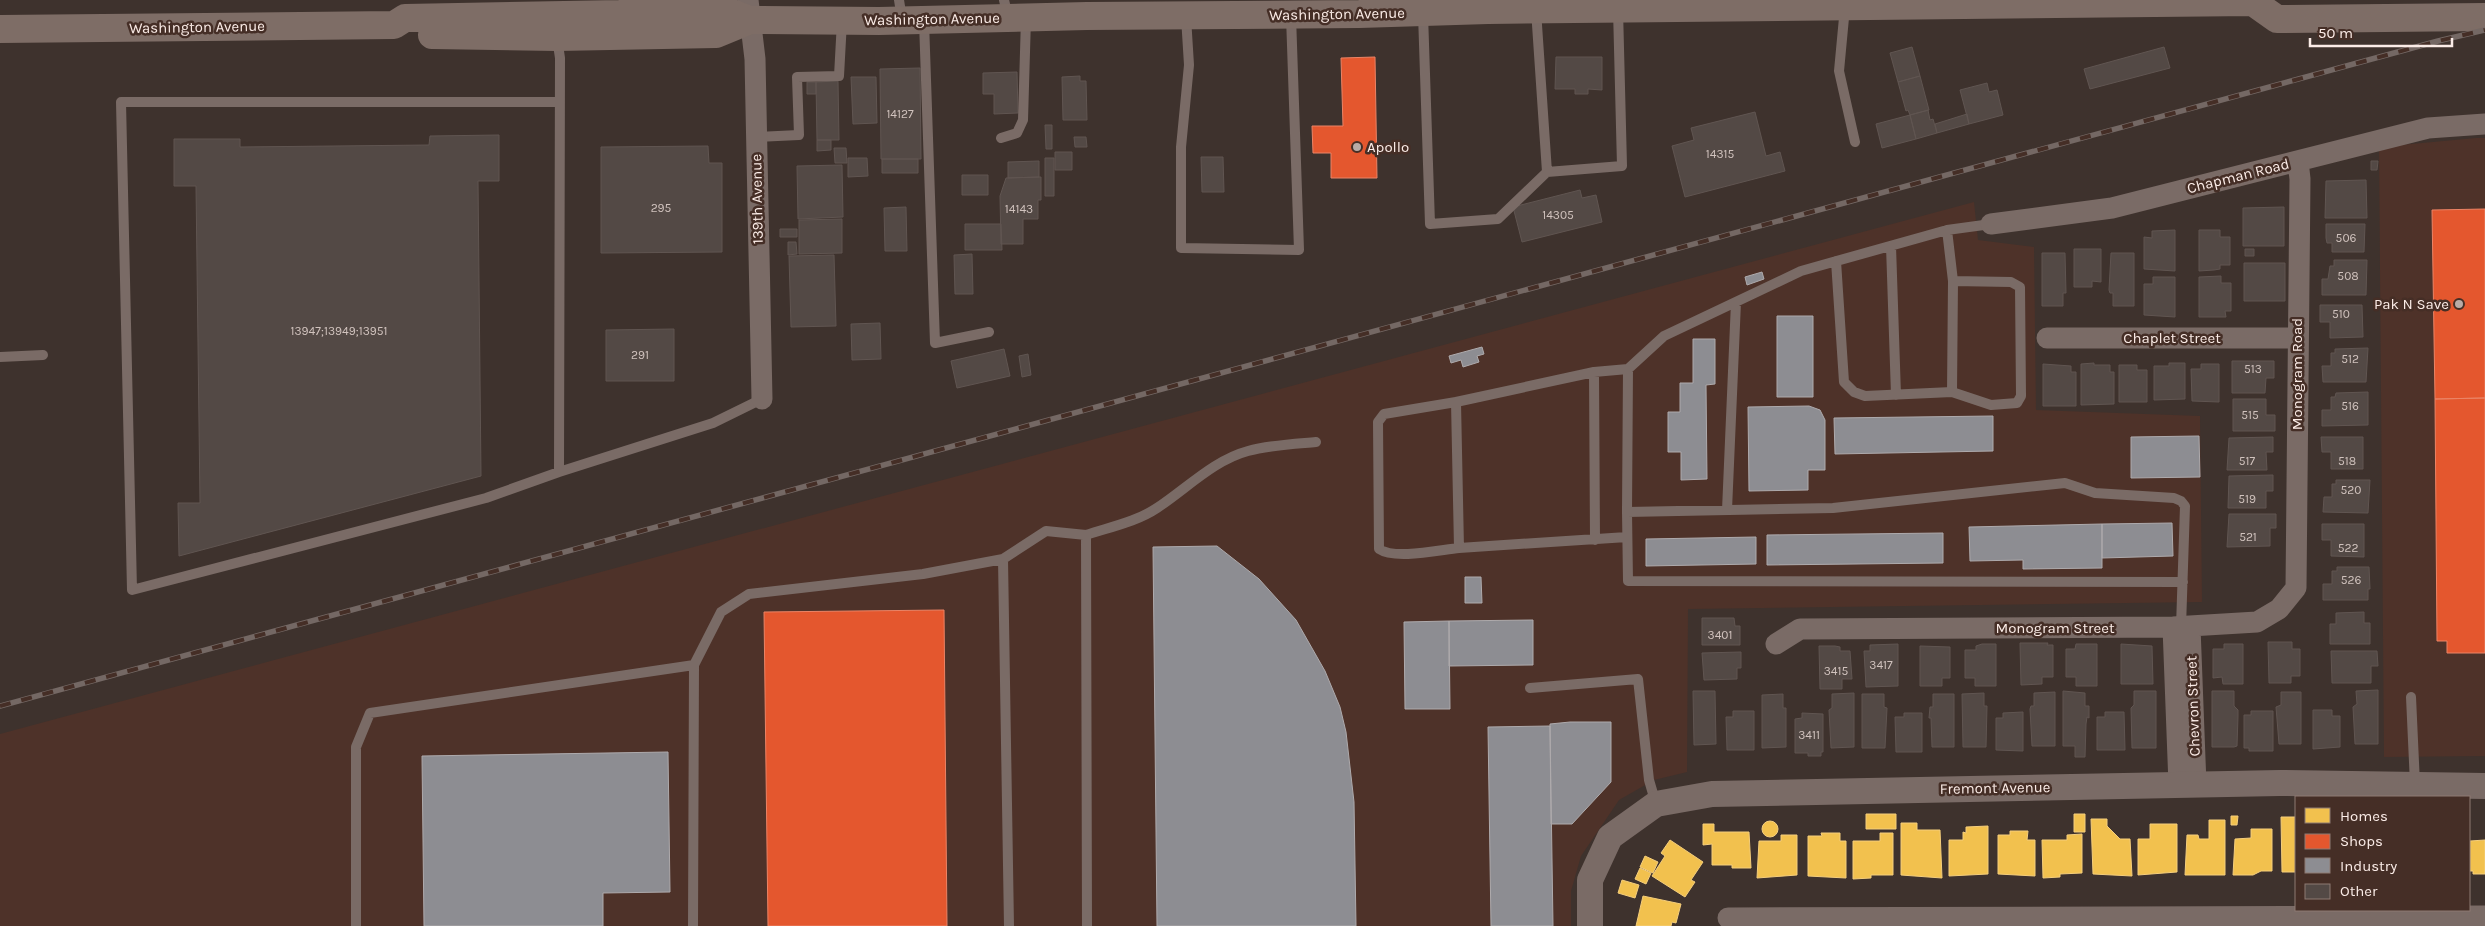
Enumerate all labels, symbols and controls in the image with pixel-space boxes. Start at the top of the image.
street label: Washington Avenue [1269,4,1405,24]
street label: Washington Avenue [864,9,1000,29]
scale bar [2310,15,2452,47]
street label: Washington Avenue [129,17,265,37]
text: 50 m [2318,24,2353,42]
house number: 14127 [886,107,914,121]
place label: Apollo [1367,138,1409,156]
marker: Apollo [1351,141,1363,153]
house number: 14315 [1706,147,1734,161]
street label: 139th Avenue [747,154,767,244]
street label: Chapman Road [2185,155,2291,197]
house number: 295 [651,201,672,215]
house number: 14143 [1005,202,1033,216]
house number: 14305 [1542,208,1574,222]
house number: 506 [2336,231,2357,245]
house number: 508 [2337,269,2359,283]
place label: Pak N Save [2374,295,2449,313]
marker: Pak N Save [2453,298,2465,310]
house number: 510 [2332,307,2350,321]
street label: Monogram Road [2288,318,2306,430]
house number: 13947;13949;13951 [290,324,388,338]
street label: Chaplet Street [2123,329,2221,347]
house number: 291 [631,348,649,362]
house number: 512 [2341,352,2359,366]
house number: 513 [2244,362,2262,376]
house number: 516 [2341,399,2359,413]
house number: 515 [2241,408,2259,422]
house number: 517 [2239,454,2256,468]
house number: 518 [2338,454,2356,468]
house number: 520 [2341,483,2361,497]
house number: 519 [2238,492,2256,506]
house number: 521 [2239,530,2257,544]
house number: 522 [2338,541,2358,555]
house number: 526 [2341,573,2361,587]
street label: Monogram Street [1995,619,2115,637]
house number: 3401 [1708,628,1732,642]
street label: Chevron Street [2182,655,2204,757]
house number: 3417 [1869,658,1893,672]
house number: 3415 [1824,664,1848,678]
house number: 3411 [1798,728,1820,742]
street label: Fremont Avenue [1939,778,2051,798]
legend [2295,796,2470,911]
text: Homes [2340,807,2388,825]
text: Shops [2340,832,2383,850]
text: Industry [2340,857,2397,875]
text: Other [2340,882,2378,900]

